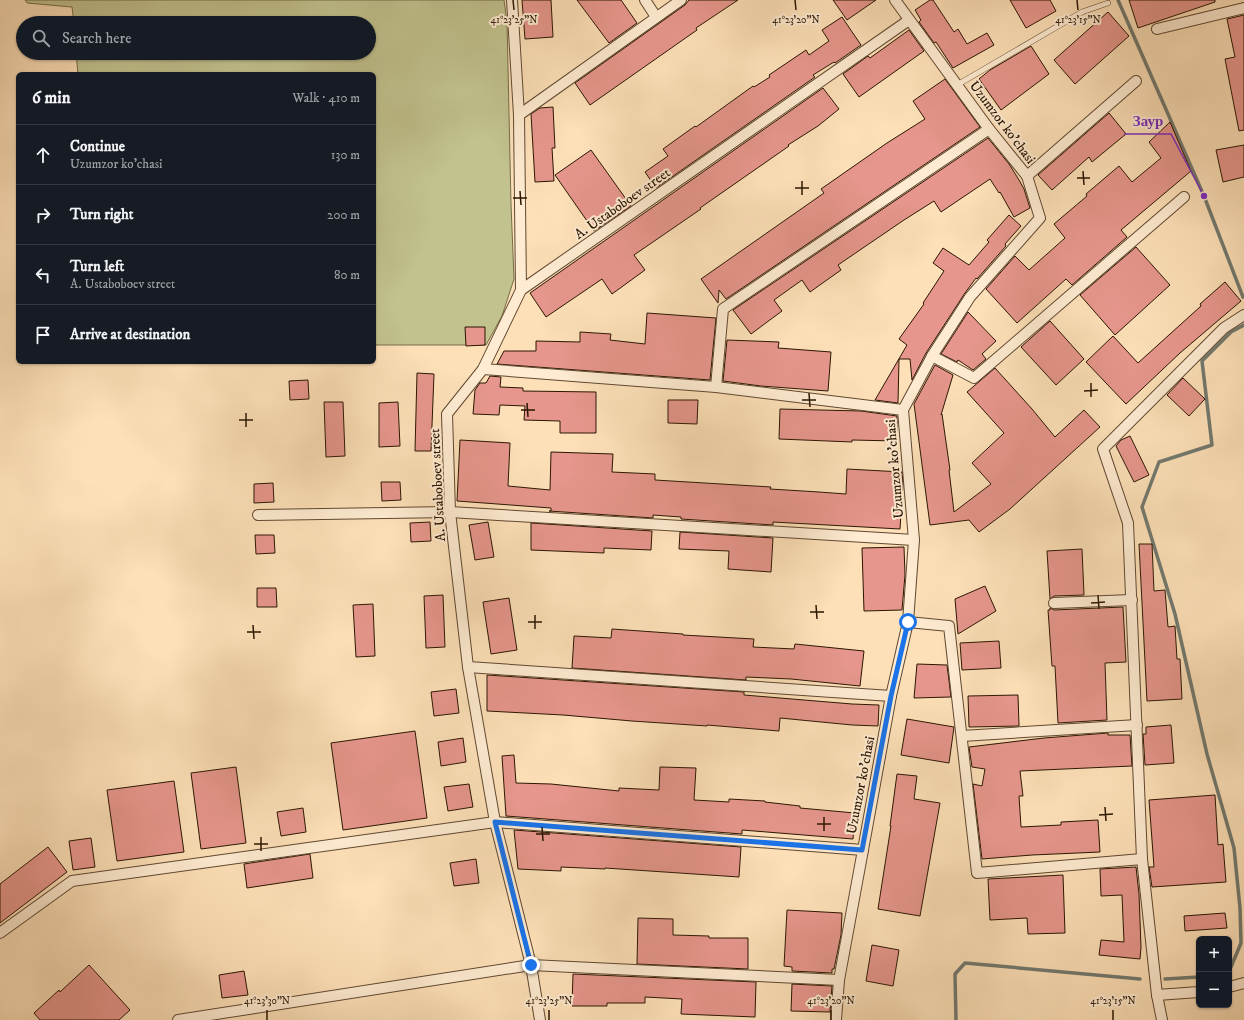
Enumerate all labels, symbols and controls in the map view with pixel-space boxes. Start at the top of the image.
text: 41°23'25"N [491,14,537,26]
text: 41°23'20"N [772,14,820,26]
text: 41°23'15"N [1055,14,1101,26]
search box [16,16,376,60]
icon: search [30,27,52,49]
text: Search here [62,29,131,48]
street label: Uzumzor ko'chasi [965,77,1040,168]
text: 6 min [32,87,71,109]
text: Walk · 410 m [293,90,360,106]
callout: Заур [1124,107,1171,134]
text: Заур [1133,112,1163,131]
text: Continue [70,137,125,156]
icon: ahead [32,144,54,166]
text: 130 m [331,147,360,163]
text: Uzumzor ko'chasi [70,156,162,172]
street label: A. Ustaboboev street [571,164,675,244]
icon: right [32,204,54,226]
text: Turn right [70,205,133,224]
text: 200 m [327,207,360,223]
text: Turn left [70,257,124,276]
icon: left [32,264,54,286]
text: 80 m [334,267,360,283]
text: A. Ustaboboev street [70,276,175,292]
icon: arrive [32,324,54,346]
text: Arrive at destination [70,325,190,344]
street label: Uzumzor ko'chasi [882,418,908,519]
street label: A. Ustaboboev street [426,427,450,542]
route start [899,613,917,631]
street label: Uzumzor ko'chasi [843,734,879,836]
map controls [1196,936,1232,1008]
button: + [1196,936,1232,972]
route end [522,956,540,974]
button: − [1196,972,1232,1008]
text: 41°23'30"N [244,995,290,1007]
text: 41°23'25"N [526,995,572,1007]
text: 41°23'20"N [807,995,855,1007]
text: 41°23'15"N [1090,995,1136,1007]

